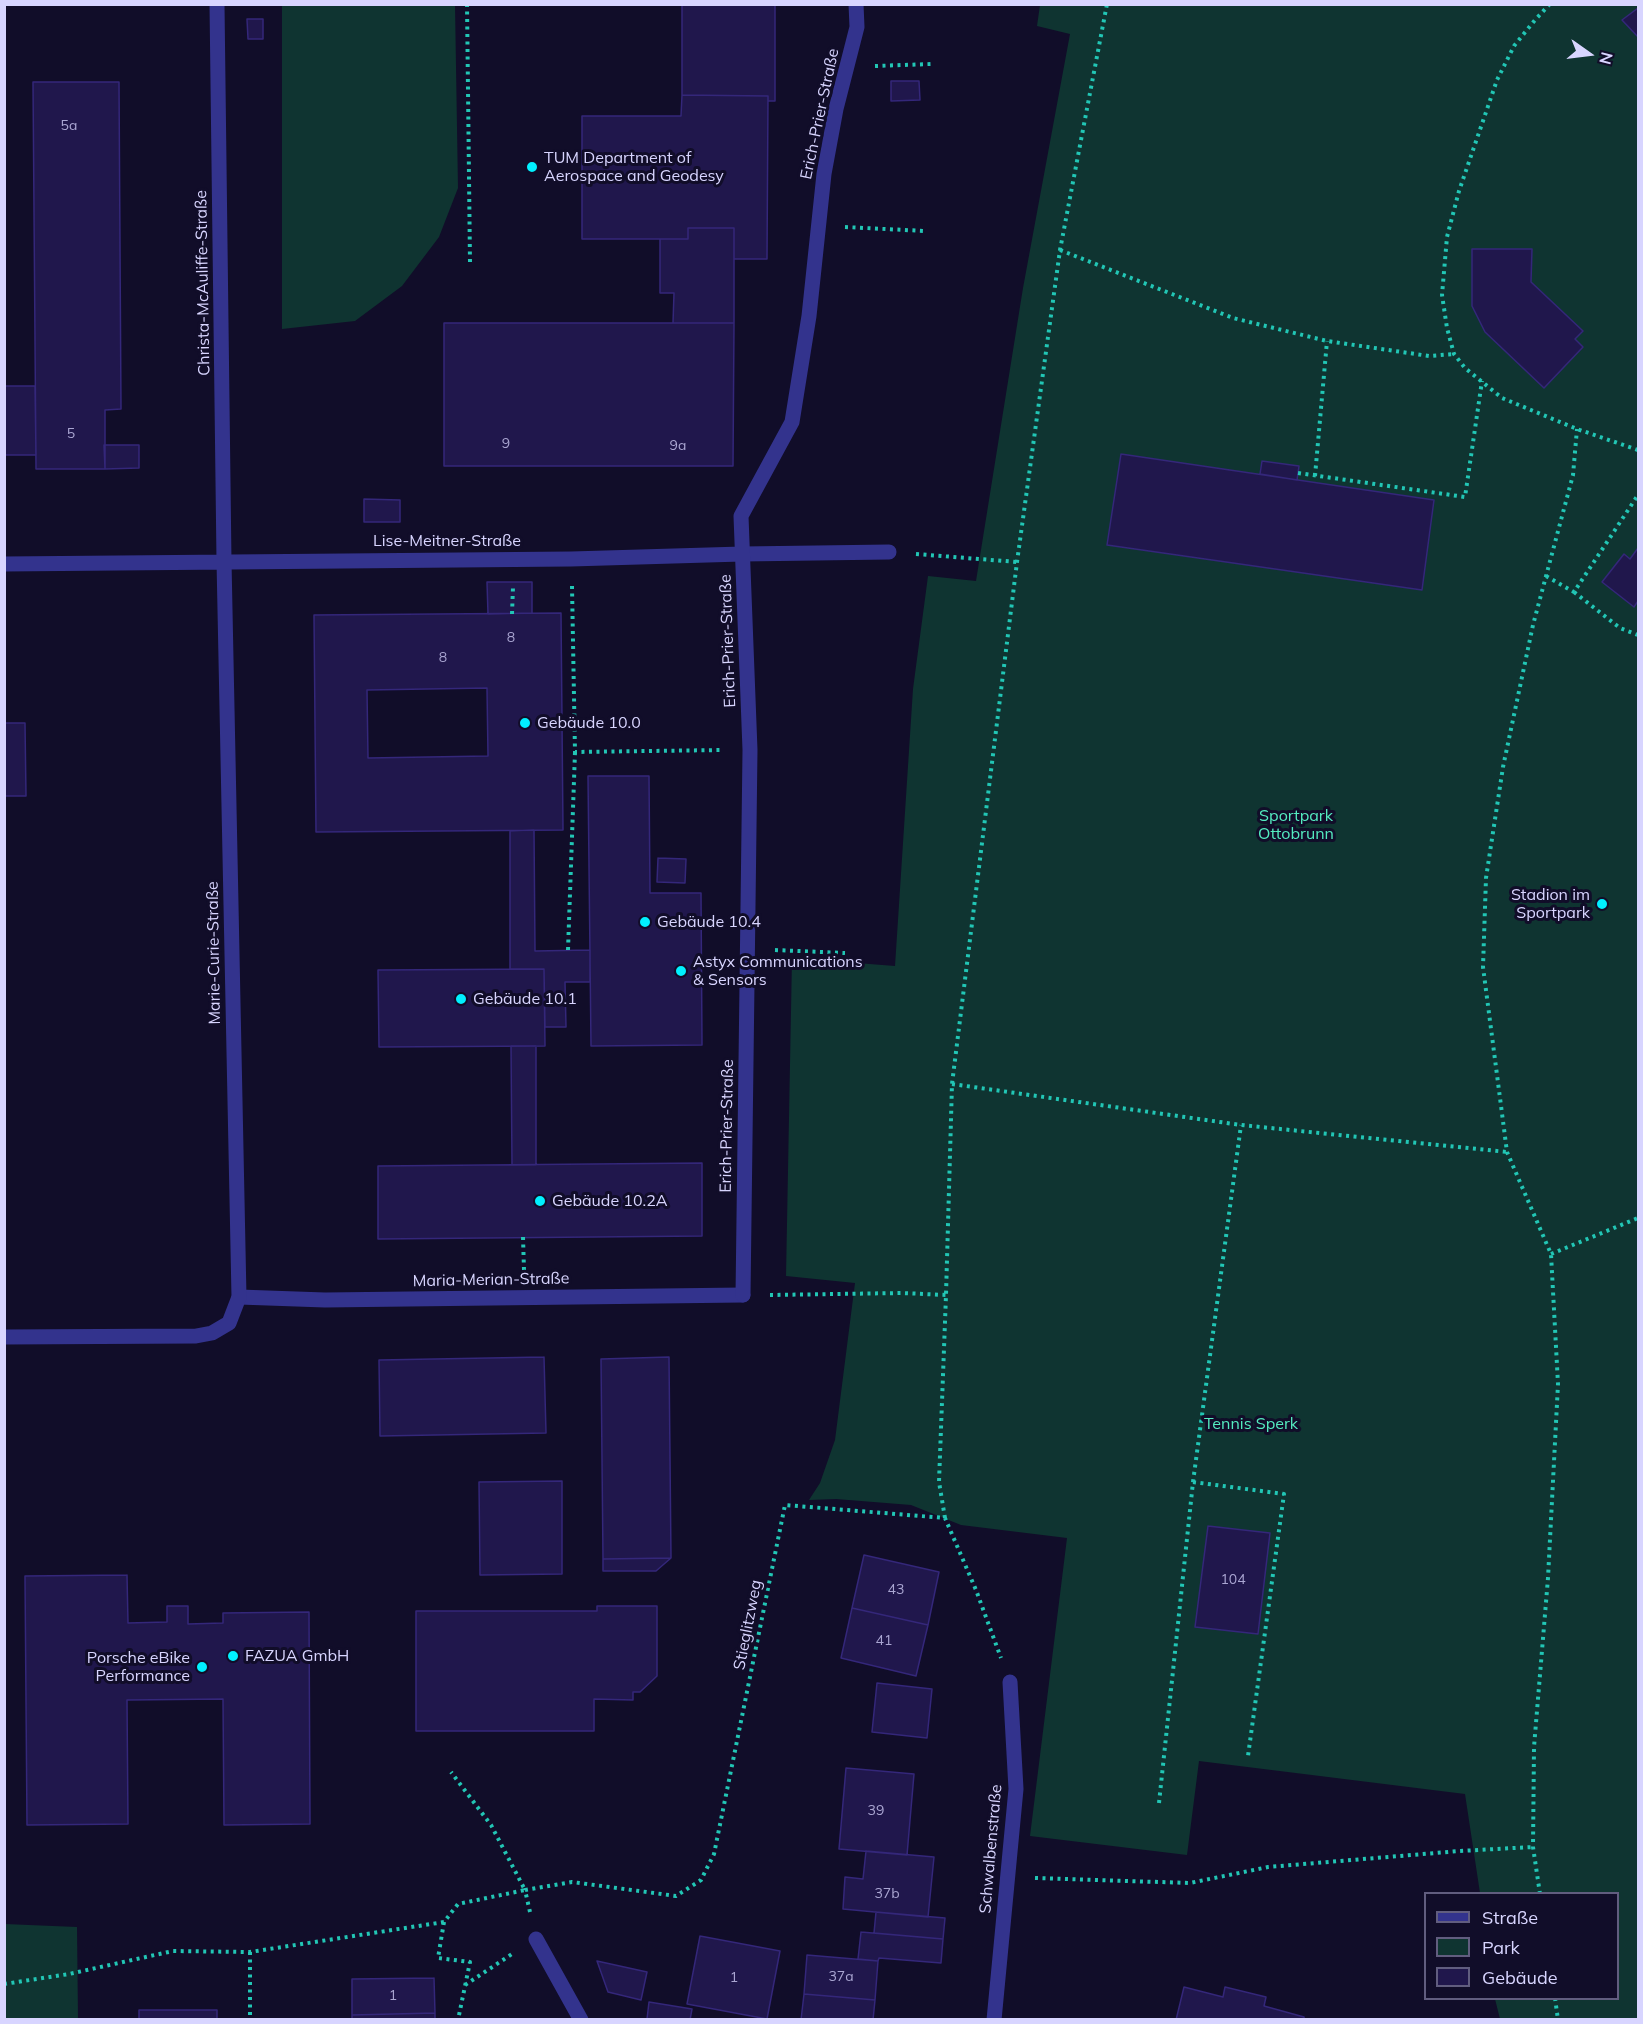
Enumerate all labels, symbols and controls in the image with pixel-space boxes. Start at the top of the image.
north arrow [1559,24,1619,84]
street label: Erich-Prier-Straße [797,47,843,181]
text: N [1595,50,1618,67]
house number: 5a [61,118,77,134]
place label: TUM Department of Aerospace and Geodesy [544,148,724,186]
marker: TUM Department of Aerospace and Geodesy [525,160,539,174]
street label: Christa-McAuliffe-Straße [192,190,214,376]
house number: 5 [67,426,75,442]
house number: 9 [502,436,510,452]
house number: 9a [670,438,686,454]
street label: Lise-Meitner-Straße [373,531,521,551]
street label: Erich-Prier-Straße [716,574,740,708]
house number: 8 [507,630,515,646]
house number: 8 [439,650,447,666]
place label: Gebäude 10.0 [537,713,641,733]
marker: Gebäude 10.0 [518,716,532,730]
park label: Sportpark Ottobrunn [1258,806,1334,844]
street label: Marie-Curie-Straße [203,881,225,1025]
place label: Stadion im Sportpark [1511,885,1590,923]
marker: Stadion im Sportpark [1595,897,1609,911]
place label: Gebäude 10.4 [657,912,761,932]
marker: Gebäude 10.4 [638,915,652,929]
place label: Astyx Communications & Sensors [693,952,863,990]
marker: Astyx Communications & Sensors [674,964,688,978]
place label: Gebäude 10.1 [473,989,577,1009]
marker: Gebäude 10.1 [454,992,468,1006]
street label: Erich-Prier-Straße [716,1059,738,1193]
place label: Gebäude 10.2A [552,1191,668,1211]
marker: Gebäude 10.2A [533,1194,547,1208]
street label: Maria-Merian-Straße [413,1269,569,1291]
park label: Tennis Sperk [1204,1414,1298,1434]
house number: 104 [1220,1572,1246,1588]
street label: Stieglitzweg [730,1578,766,1672]
house number: 43 [888,1582,904,1598]
house number: 41 [876,1633,892,1649]
place label: FAZUA GmbH [245,1646,349,1666]
place label: Porsche eBike Performance [87,1648,190,1686]
marker: FAZUA GmbH [226,1649,240,1663]
marker: Porsche eBike Performance [195,1660,209,1674]
street label: Schwalbenstraße [976,1784,1006,1914]
house number: 39 [868,1803,884,1819]
house number: 37b [874,1886,900,1902]
legend [1424,1892,1619,2000]
text: Straße [1482,1906,1538,1929]
text: Park [1482,1936,1520,1959]
text: Gebäude [1482,1966,1558,1989]
house number: 37a [828,1969,854,1985]
house number: 1 [730,1970,738,1986]
house number: 1 [389,1988,397,2004]

